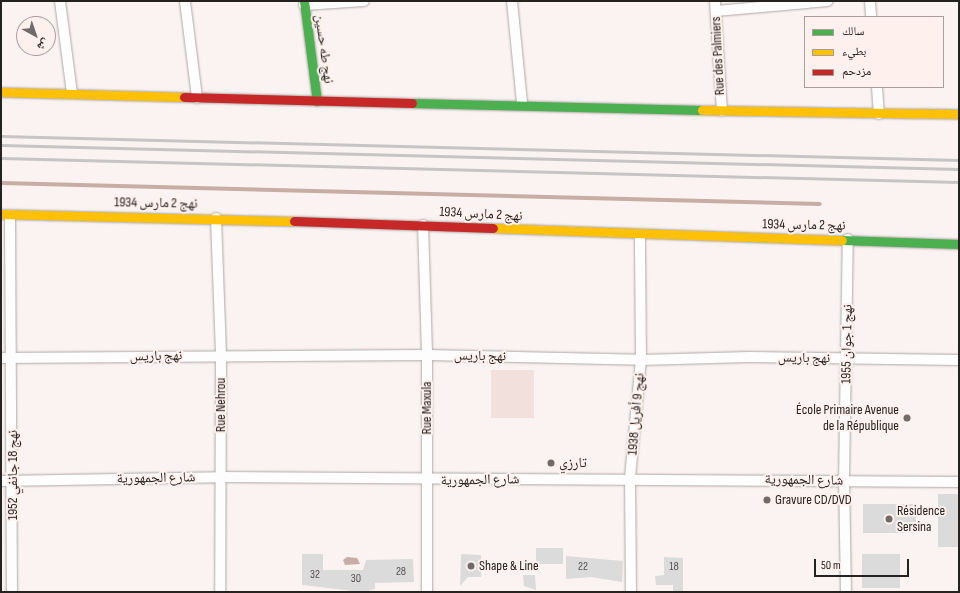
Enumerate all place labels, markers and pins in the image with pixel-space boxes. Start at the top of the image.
place label: École Primaire Avenue de la République [796,402,899,434]
marker: École Primaire Avenue de la République [902,413,912,423]
place label: تارزي [559,455,587,471]
marker: تارزي [546,458,556,468]
place label: Gravure CD/DVD [775,492,852,508]
marker: Gravure CD/DVD [762,495,772,505]
place label: Résidence Sersina [897,503,945,536]
marker: Résidence Sersina [884,514,894,524]
place label: Shape & Line [479,558,539,574]
marker: Shape & Line [466,561,476,571]

